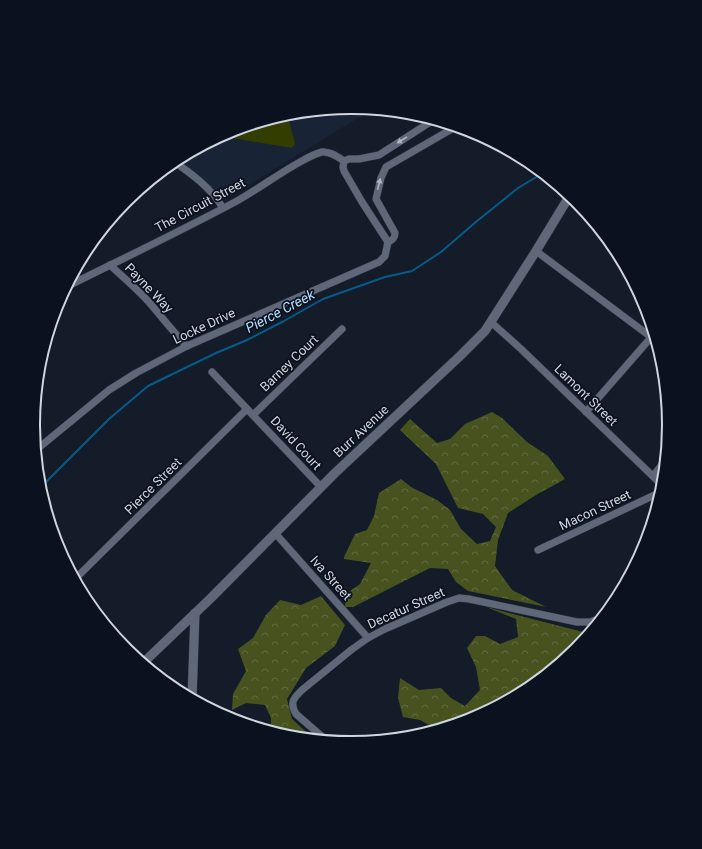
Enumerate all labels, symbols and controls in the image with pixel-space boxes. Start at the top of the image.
one-way arrow [397,136,407,144]
street label: The Circuit Street [152,175,248,235]
one-way arrow [376,178,382,190]
street label: Payne Way [122,260,176,316]
water label: Pierce Creek [243,286,318,336]
street label: Locke Drive [170,305,238,347]
street label: Barney Court [257,332,321,394]
street label: Lamont Street [551,361,621,429]
street label: Burr Avenue [330,402,392,460]
street label: David Court [267,413,325,473]
street label: Pierce Street [122,455,184,517]
street label: Macon Street [557,487,633,533]
street label: Iva Street [307,553,355,603]
street label: Decatur Street [365,584,447,632]

